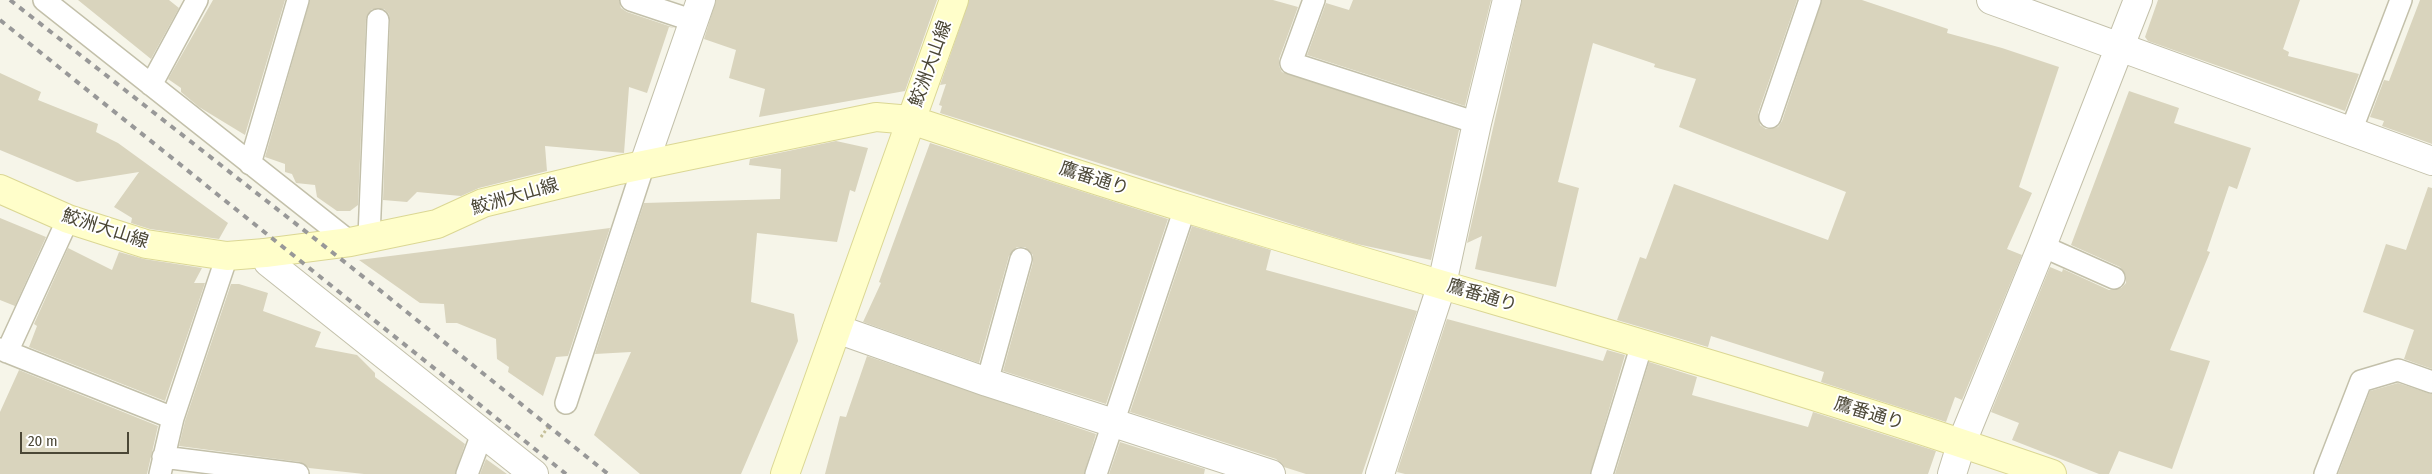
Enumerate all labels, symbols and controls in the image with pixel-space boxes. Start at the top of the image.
street label: 鮫洲大山線 [905,18,957,110]
street label: 鷹番通り [1056,158,1132,200]
street label: 鮫洲大山線 [469,174,561,220]
street label: 鮫洲大山線 [59,205,151,253]
street label: 鷹番通り [1444,275,1520,317]
street label: 鷹番通り [1831,393,1907,435]
scale bar [22,422,131,454]
text: 20 m [28,432,58,450]

